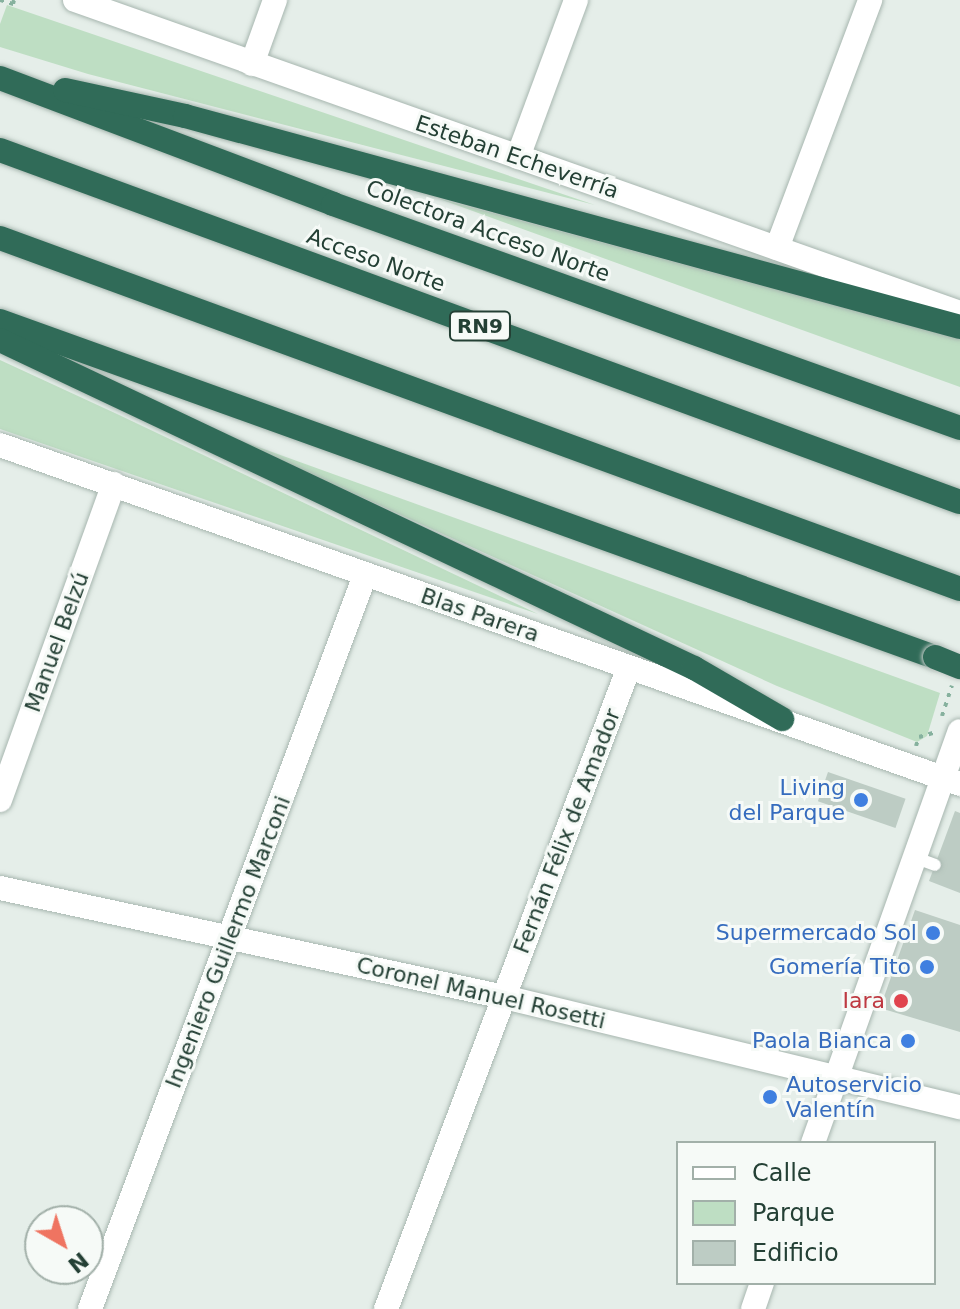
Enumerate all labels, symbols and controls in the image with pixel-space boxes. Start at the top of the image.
street label: Esteban Echeverría [412,110,622,204]
street label: Colectora Acceso Norte [362,175,614,287]
street label: Acceso Norte [303,223,449,297]
road number: RN9 [448,310,512,342]
street label: Manuel Belzú [19,568,95,716]
street label: Blas Parera [417,582,543,648]
street label: Fernán Félix de Amador [508,705,626,957]
place label: Living del Parque [729,774,845,826]
marker: Living del Parque [852,791,870,809]
street label: Ingeniero Guillermo Marconi [160,792,296,1092]
place label: Supermercado Sol [716,920,917,946]
marker: Supermercado Sol [924,924,942,942]
street label: Coronel Manuel Rosetti [354,952,608,1034]
place label: Gomería Tito [769,954,911,980]
marker: Gomería Tito [918,958,936,976]
place label: Iara [843,988,885,1014]
marker: Iara [892,992,910,1010]
place label: Paola Bianca [752,1028,892,1054]
marker: Paola Bianca [899,1032,917,1050]
place label: Autoservicio Valentín [786,1071,922,1122]
marker: Autoservicio Valentín [761,1088,779,1106]
legend [676,1141,936,1285]
text: Calle [752,1159,812,1187]
text: Parque [752,1199,835,1227]
north arrow [24,1205,104,1285]
text: Edificio [752,1239,839,1267]
text: N [63,1247,93,1278]

